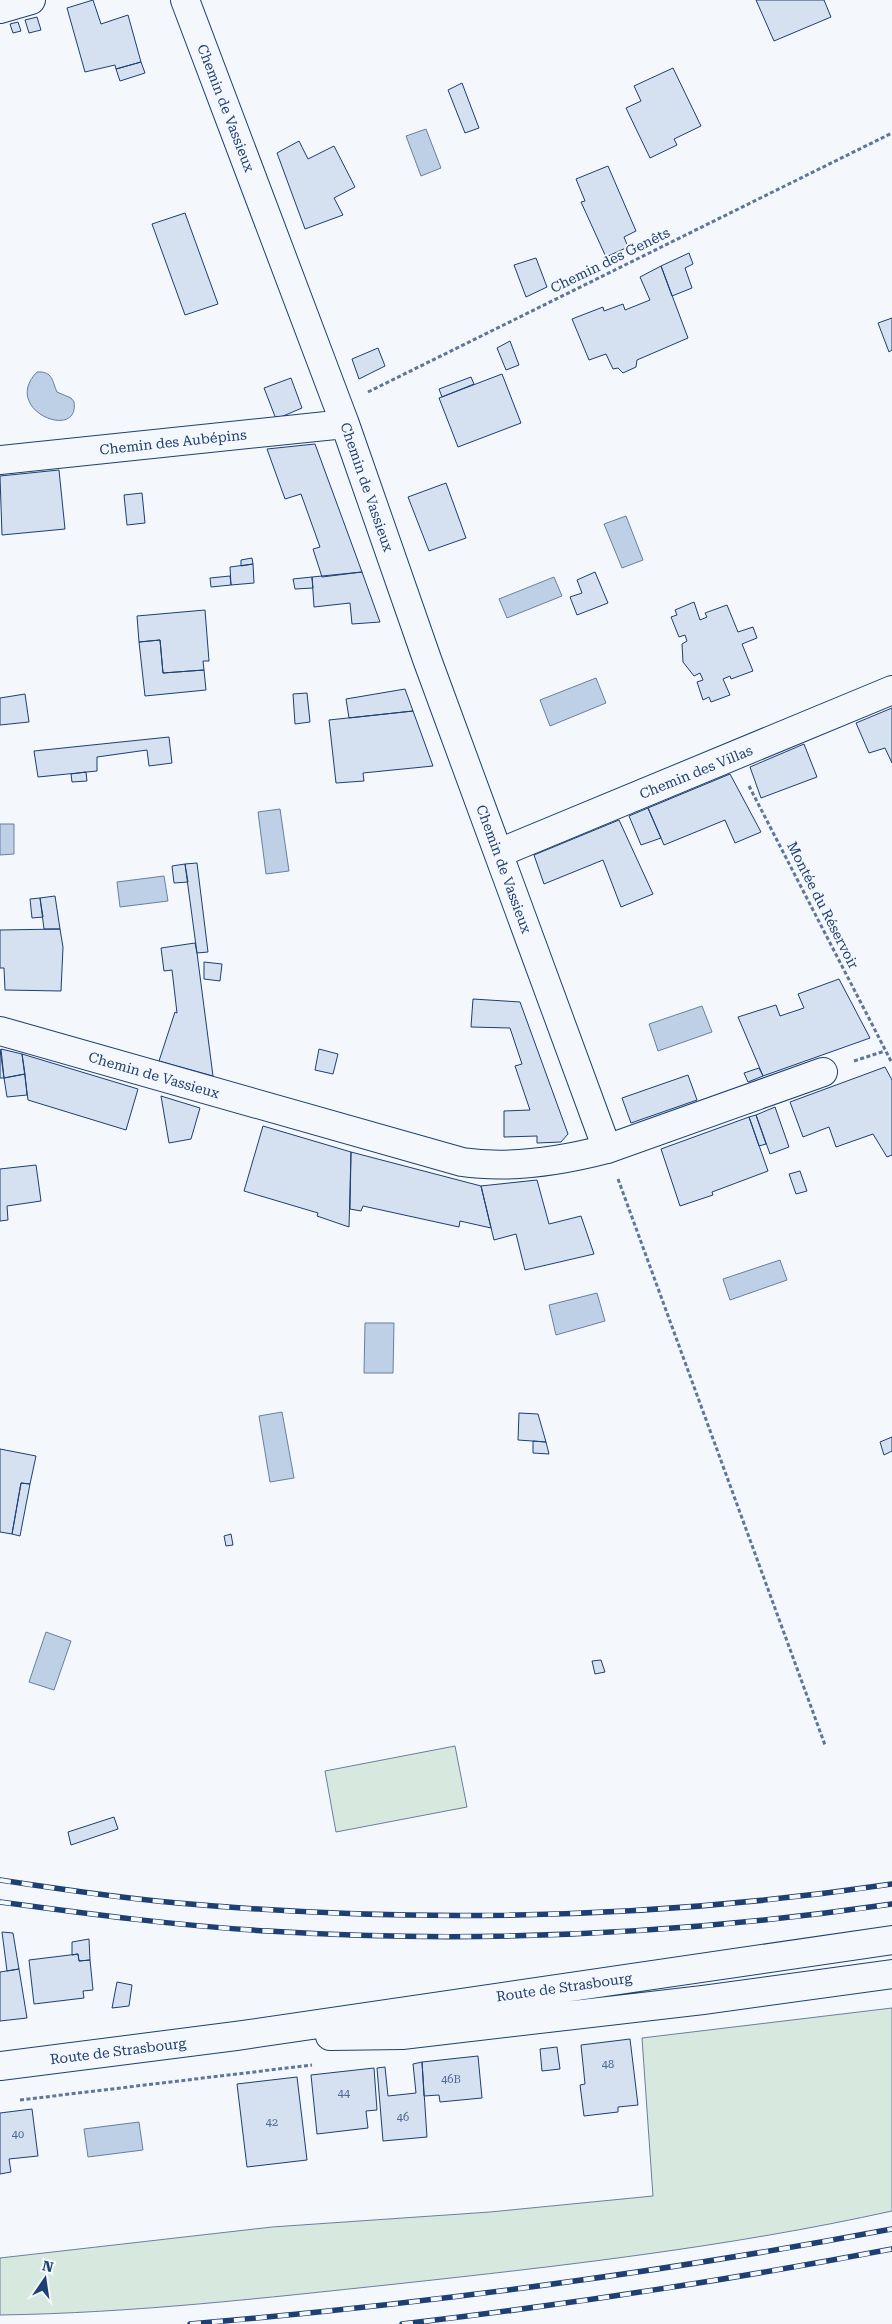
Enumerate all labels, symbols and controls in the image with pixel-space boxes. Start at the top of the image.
street label: Chemin de Vassieux [194,42,258,174]
street label: Chemin des Genêts [548,224,673,296]
street label: Chemin de Vassieux [337,420,397,554]
street label: Chemin des Aubépins [99,426,248,458]
street label: Chemin des Villas [637,742,755,802]
street label: Chemin de Vassieux [473,803,535,935]
street label: Montée du Réservoir [784,839,862,971]
street label: Chemin de Vassieux [87,1049,221,1101]
street label: Route de Strasbourg [495,1970,633,2004]
street label: Route de Strasbourg [49,2035,187,2067]
house number: 48 [602,2058,614,2071]
house number: 46B [441,2073,461,2086]
house number: 44 [338,2087,351,2100]
house number: 46 [397,2111,409,2124]
house number: 42 [266,2116,278,2129]
house number: 40 [12,2128,24,2141]
north arrow [20,2254,70,2304]
text: N [41,2257,55,2275]

